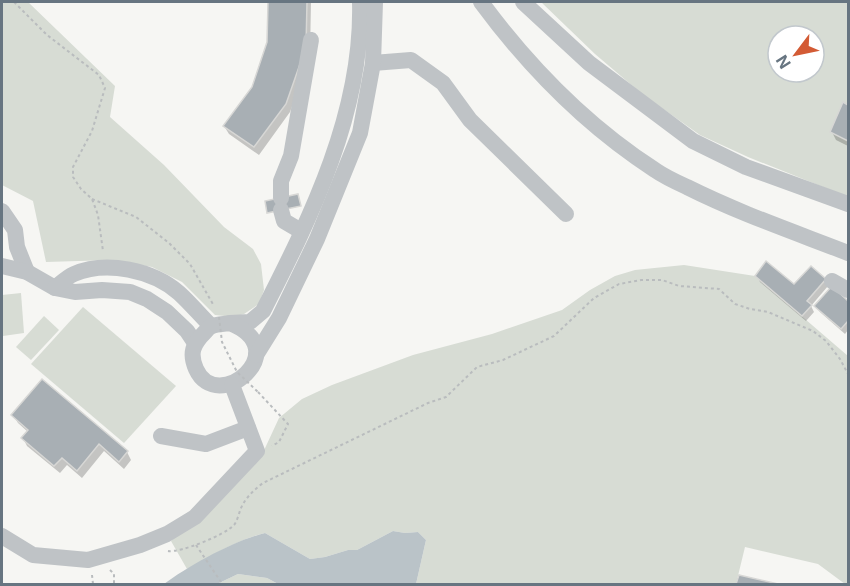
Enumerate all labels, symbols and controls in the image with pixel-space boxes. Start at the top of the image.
north arrow [766,24,826,84]
text: N [772,51,795,72]

